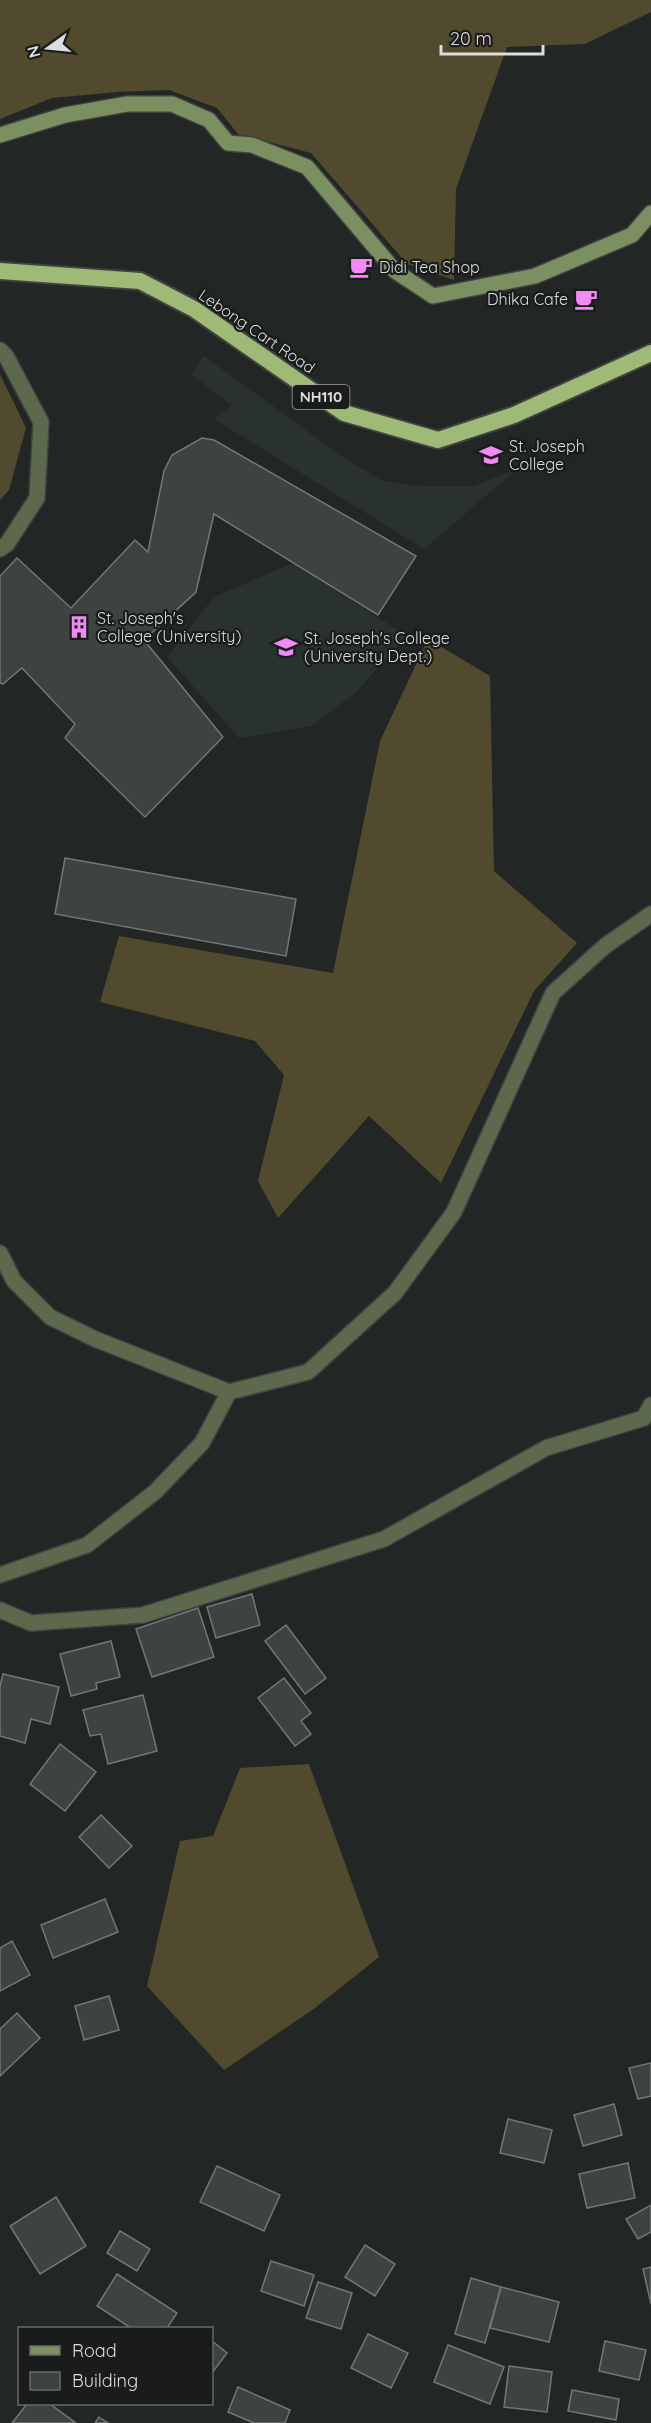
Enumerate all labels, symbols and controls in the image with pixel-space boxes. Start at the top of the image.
north arrow [18,18,78,78]
scale bar [441,18,543,56]
text: 20 m [450,27,492,50]
text: N [22,44,45,60]
cafe icon: Didi Tea Shop [348,254,374,280]
place label: Didi Tea Shop [379,257,480,277]
street label: Lebong Cart Road [195,285,319,377]
cafe icon: Dhika Cafe [573,286,599,312]
place label: Dhika Cafe [487,289,568,309]
road number: NH110 [292,385,350,409]
place label: St. Joseph College [509,436,585,474]
school or university icon: St. Joseph College [478,442,504,468]
place label: St. Joseph's College (University) [97,608,241,646]
building icon: St. Joseph's College (University) [66,614,92,640]
place label: St. Joseph's College (University Dept.) [304,628,450,666]
school or university icon: St. Joseph's College (University Dept.) [273,634,299,660]
legend [18,2327,213,2405]
text: Road [72,2339,117,2362]
text: Building [72,2369,138,2392]

